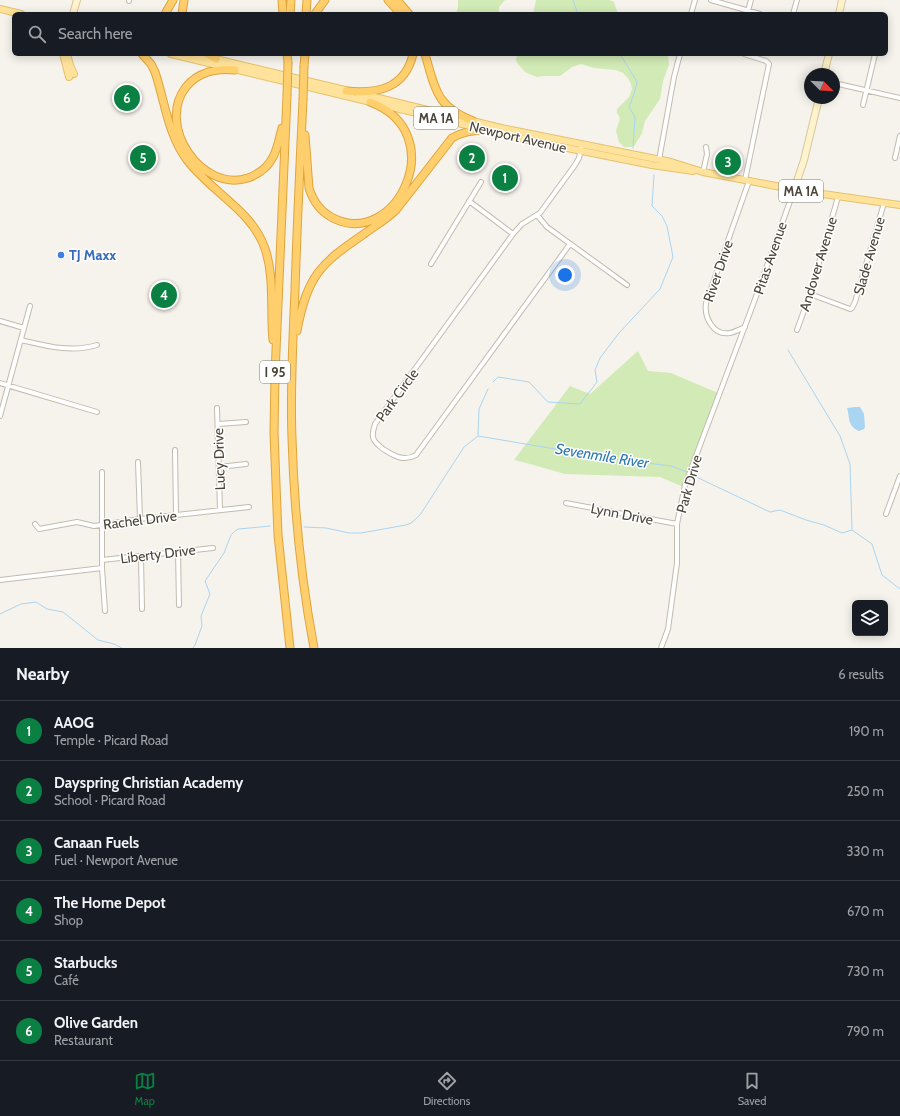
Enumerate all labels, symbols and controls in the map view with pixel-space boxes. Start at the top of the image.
search box [12,12,888,56]
icon: search [26,23,48,45]
text: Search here [58,25,133,43]
north arrow [804,68,840,104]
pin: 6 [114,83,140,113]
road number: MA 1A [414,107,458,129]
street label: Newport Avenue [468,117,568,157]
pin: 5 [130,143,156,173]
pin: 2 [459,143,485,173]
pin: 3 [715,147,741,177]
pin: 1 [492,163,518,193]
road number: MA 1A [779,180,823,202]
street label: Andover Avenue [795,215,841,313]
street label: Slade Avenue [849,215,889,297]
street label: Pitas Avenue [749,219,791,297]
street label: River Drive [699,238,737,304]
place label: TJ Maxx [69,246,116,264]
marker: TJ Maxx [56,250,66,260]
your location [555,265,575,285]
pin: 4 [151,280,177,310]
road number: I 95 [260,361,290,383]
street label: Park Circle [372,365,422,425]
street label: Lucy Drive [209,428,229,490]
water label: Sevenmile River [554,440,651,472]
street label: Park Drive [672,453,706,515]
street label: Lynn Drive [589,499,655,529]
street label: Rachel Drive [102,507,178,533]
street label: Liberty Drive [119,540,197,568]
map controls [852,600,888,636]
button: layers [852,600,888,636]
text: Nearby [16,664,69,684]
text: 6 results [838,666,884,682]
text: AAOG [54,714,94,732]
text: 1 [27,723,31,739]
text: 190 m [849,723,884,739]
text: Temple · Picard Road [54,732,168,748]
text: Dayspring Christian Academy [54,774,243,792]
text: 2 [26,783,32,799]
text: 250 m [847,783,884,799]
text: School · Picard Road [54,792,165,808]
text: Canaan Fuels [54,834,139,852]
text: 3 [25,843,33,859]
text: 330 m [847,843,884,859]
text: Fuel · Newport Avenue [54,852,178,868]
text: The Home Depot [54,894,166,912]
text: 4 [25,903,33,919]
text: 670 m [847,903,884,919]
text: Shop [54,912,83,928]
text: Starbucks [54,954,117,972]
text: 5 [26,963,32,979]
text: 730 m [847,963,884,979]
text: Café [54,972,79,988]
text: Olive Garden [54,1014,138,1032]
text: 6 [25,1023,33,1039]
text: 790 m [847,1023,884,1039]
text: Restaurant [54,1032,113,1048]
tab: Map [134,1070,156,1108]
tab: Directions [423,1070,470,1108]
tab: Saved [738,1070,766,1108]

